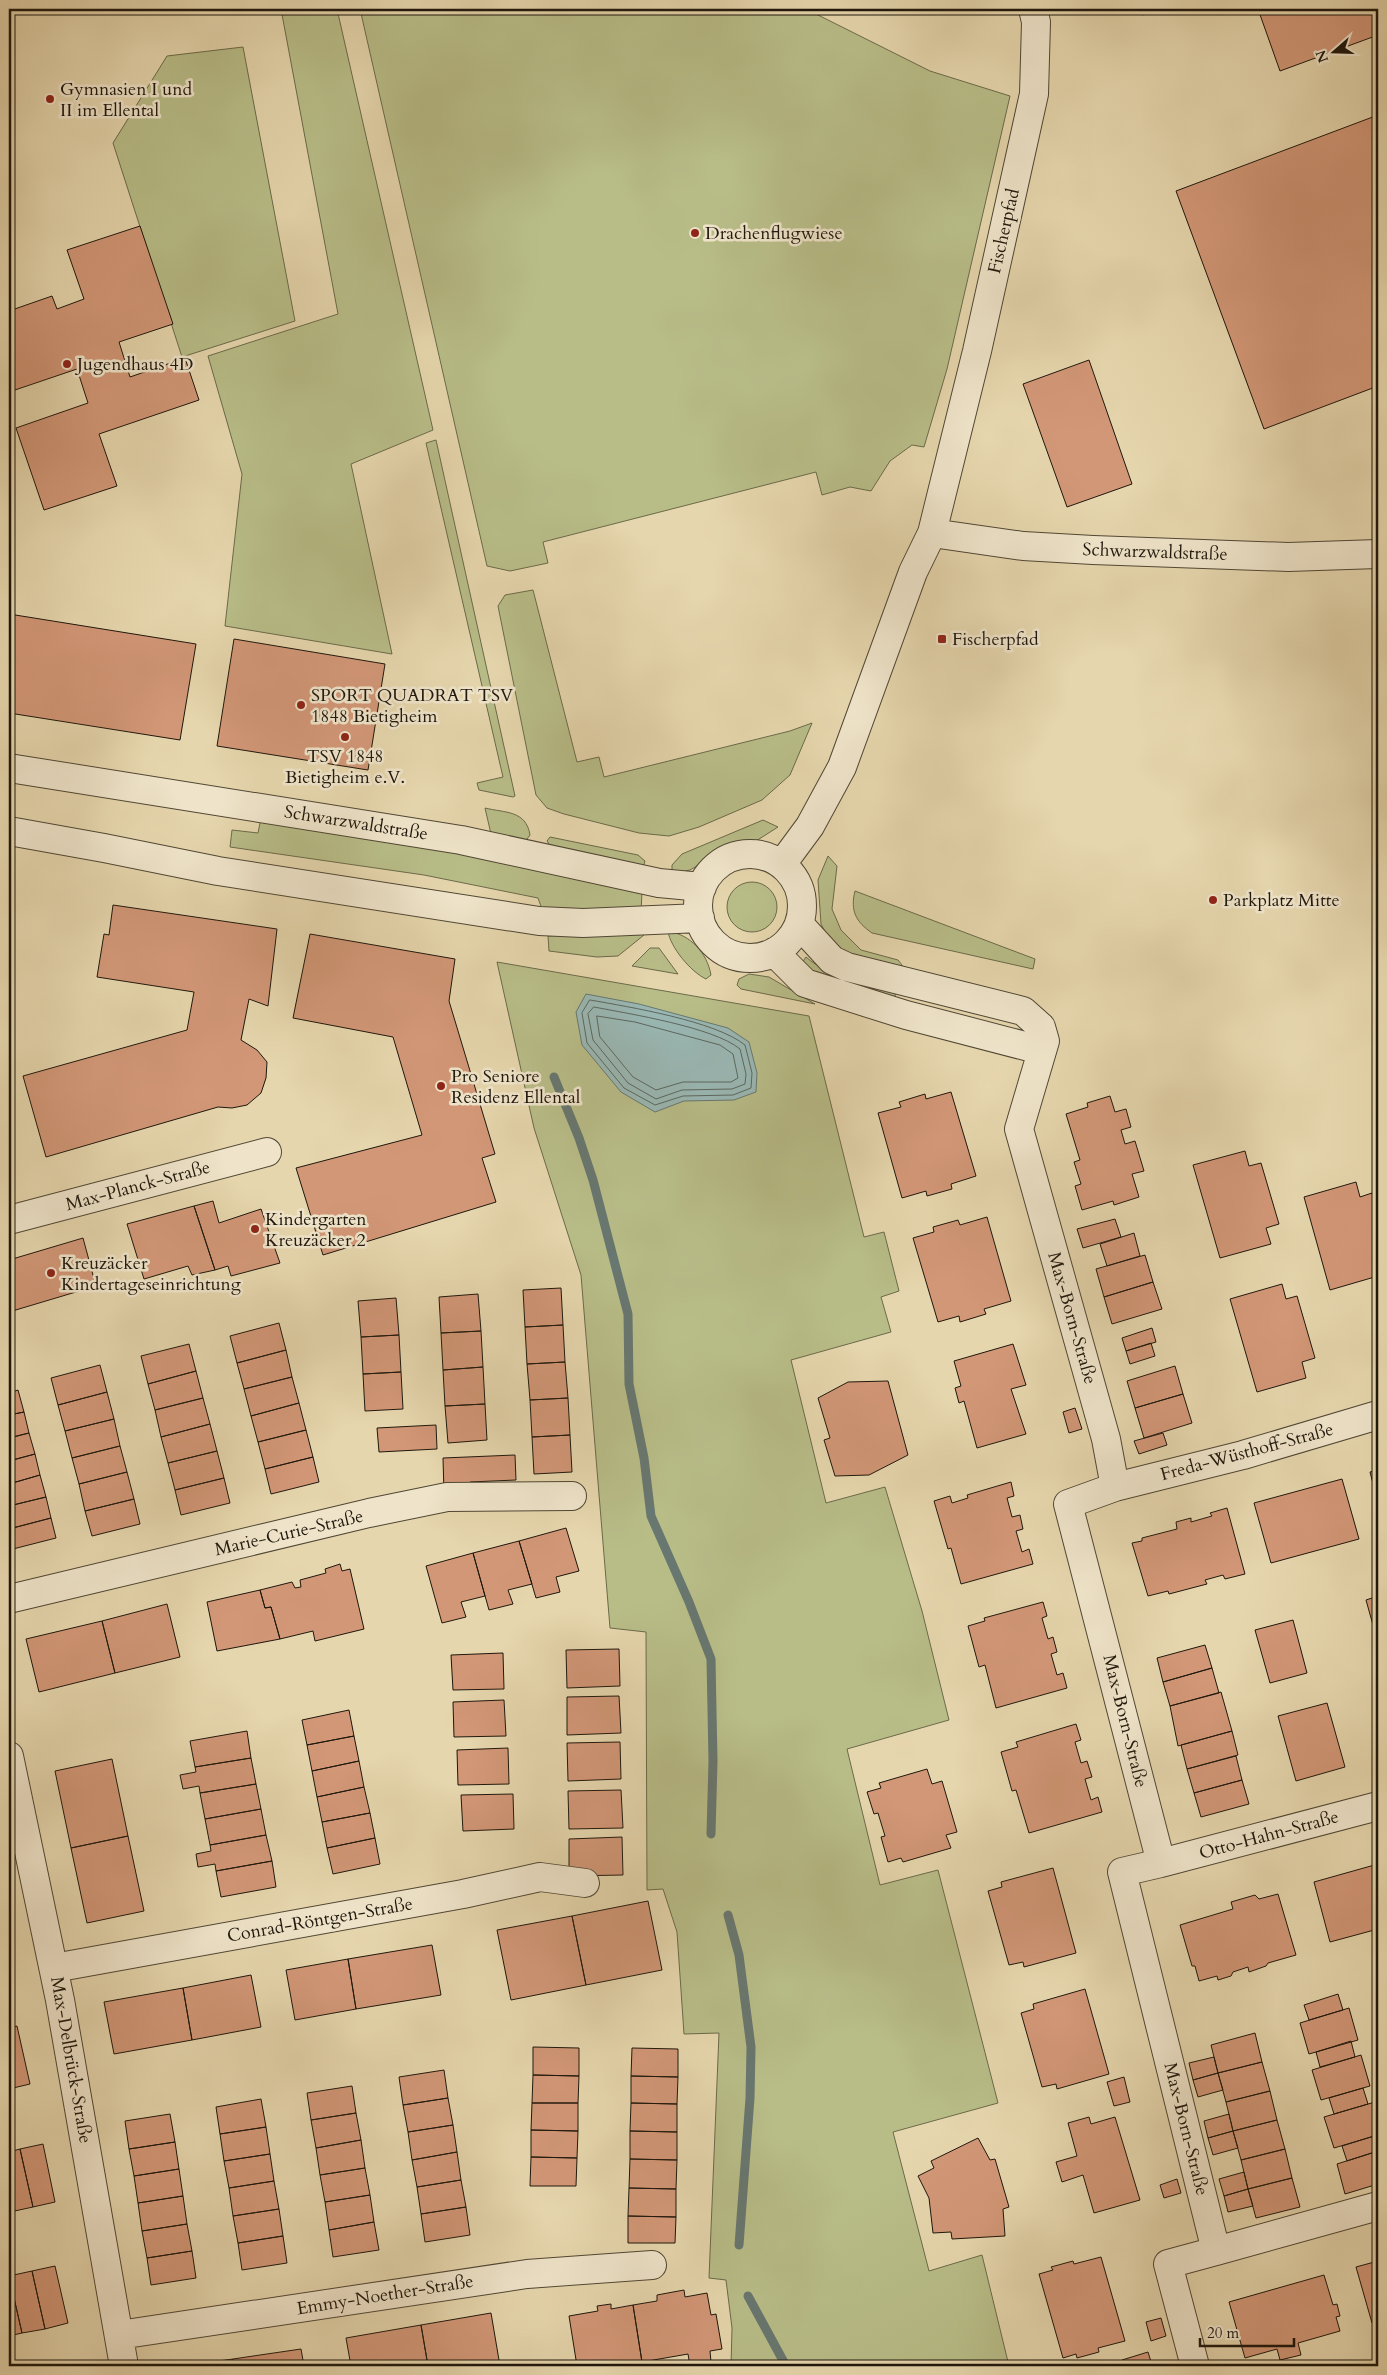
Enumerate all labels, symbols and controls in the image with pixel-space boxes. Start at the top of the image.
north arrow [1310,28,1360,78]
text: N [1311,47,1333,65]
place label: Gymnasien I und II im Ellental [60,77,192,123]
marker: Gymnasien I und II im Ellental [44,93,56,105]
street label: Fischerpfad [982,186,1026,276]
place label: Drachenflugwiese [705,221,843,246]
marker: Drachenflugwiese [689,227,701,239]
place label: Jugendhaus 4D [74,352,193,377]
marker: Jugendhaus 4D [61,358,73,370]
street label: Schwarzwaldstraße [1082,537,1228,567]
place label: Fischerpfad [952,627,1039,652]
marker: Fischerpfad [936,633,948,645]
place label: SPORT QUADRAT TSV 1848 Bietigheim [311,683,514,729]
marker: SPORT QUADRAT TSV 1848 Bietigheim [295,699,307,711]
marker: TSV 1848 Bietigheim e.V. [339,731,351,743]
place label: TSV 1848 Bietigheim e.V. [285,744,405,790]
street label: Schwarzwaldstraße [282,799,430,847]
place label: Parkplatz Mitte [1223,888,1340,913]
marker: Parkplatz Mitte [1207,894,1219,906]
place label: Pro Seniore Residenz Ellental [451,1064,581,1110]
marker: Pro Seniore Residenz Ellental [435,1080,447,1092]
street label: Max-Planck-Straße [63,1155,213,1217]
place label: Kindergarten Kreuzäcker 2 [265,1207,367,1253]
marker: Kindergarten Kreuzäcker 2 [249,1223,261,1235]
street label: Max-Born-Straße [1041,1249,1103,1387]
place label: Kreuzäcker Kindertageseinrichtung [61,1251,242,1297]
marker: Kreuzäcker Kindertageseinrichtung [45,1267,57,1279]
street label: Freda-Wüsthoff-Straße [1158,1417,1336,1487]
street label: Marie-Curie-Straße [212,1504,366,1562]
street label: Max-Born-Straße [1096,1652,1154,1790]
street label: Otto-Hahn-Straße [1196,1804,1342,1866]
street label: Conrad-Röntgen-Straße [225,1891,415,1949]
street label: Max-Delbrück-Straße [44,1975,98,2145]
street label: Max-Born-Straße [1157,2060,1215,2198]
street label: Emmy-Noether-Straße [295,2269,475,2321]
scale bar [1200,2315,1293,2347]
text: 20 m [1207,2323,1239,2343]

